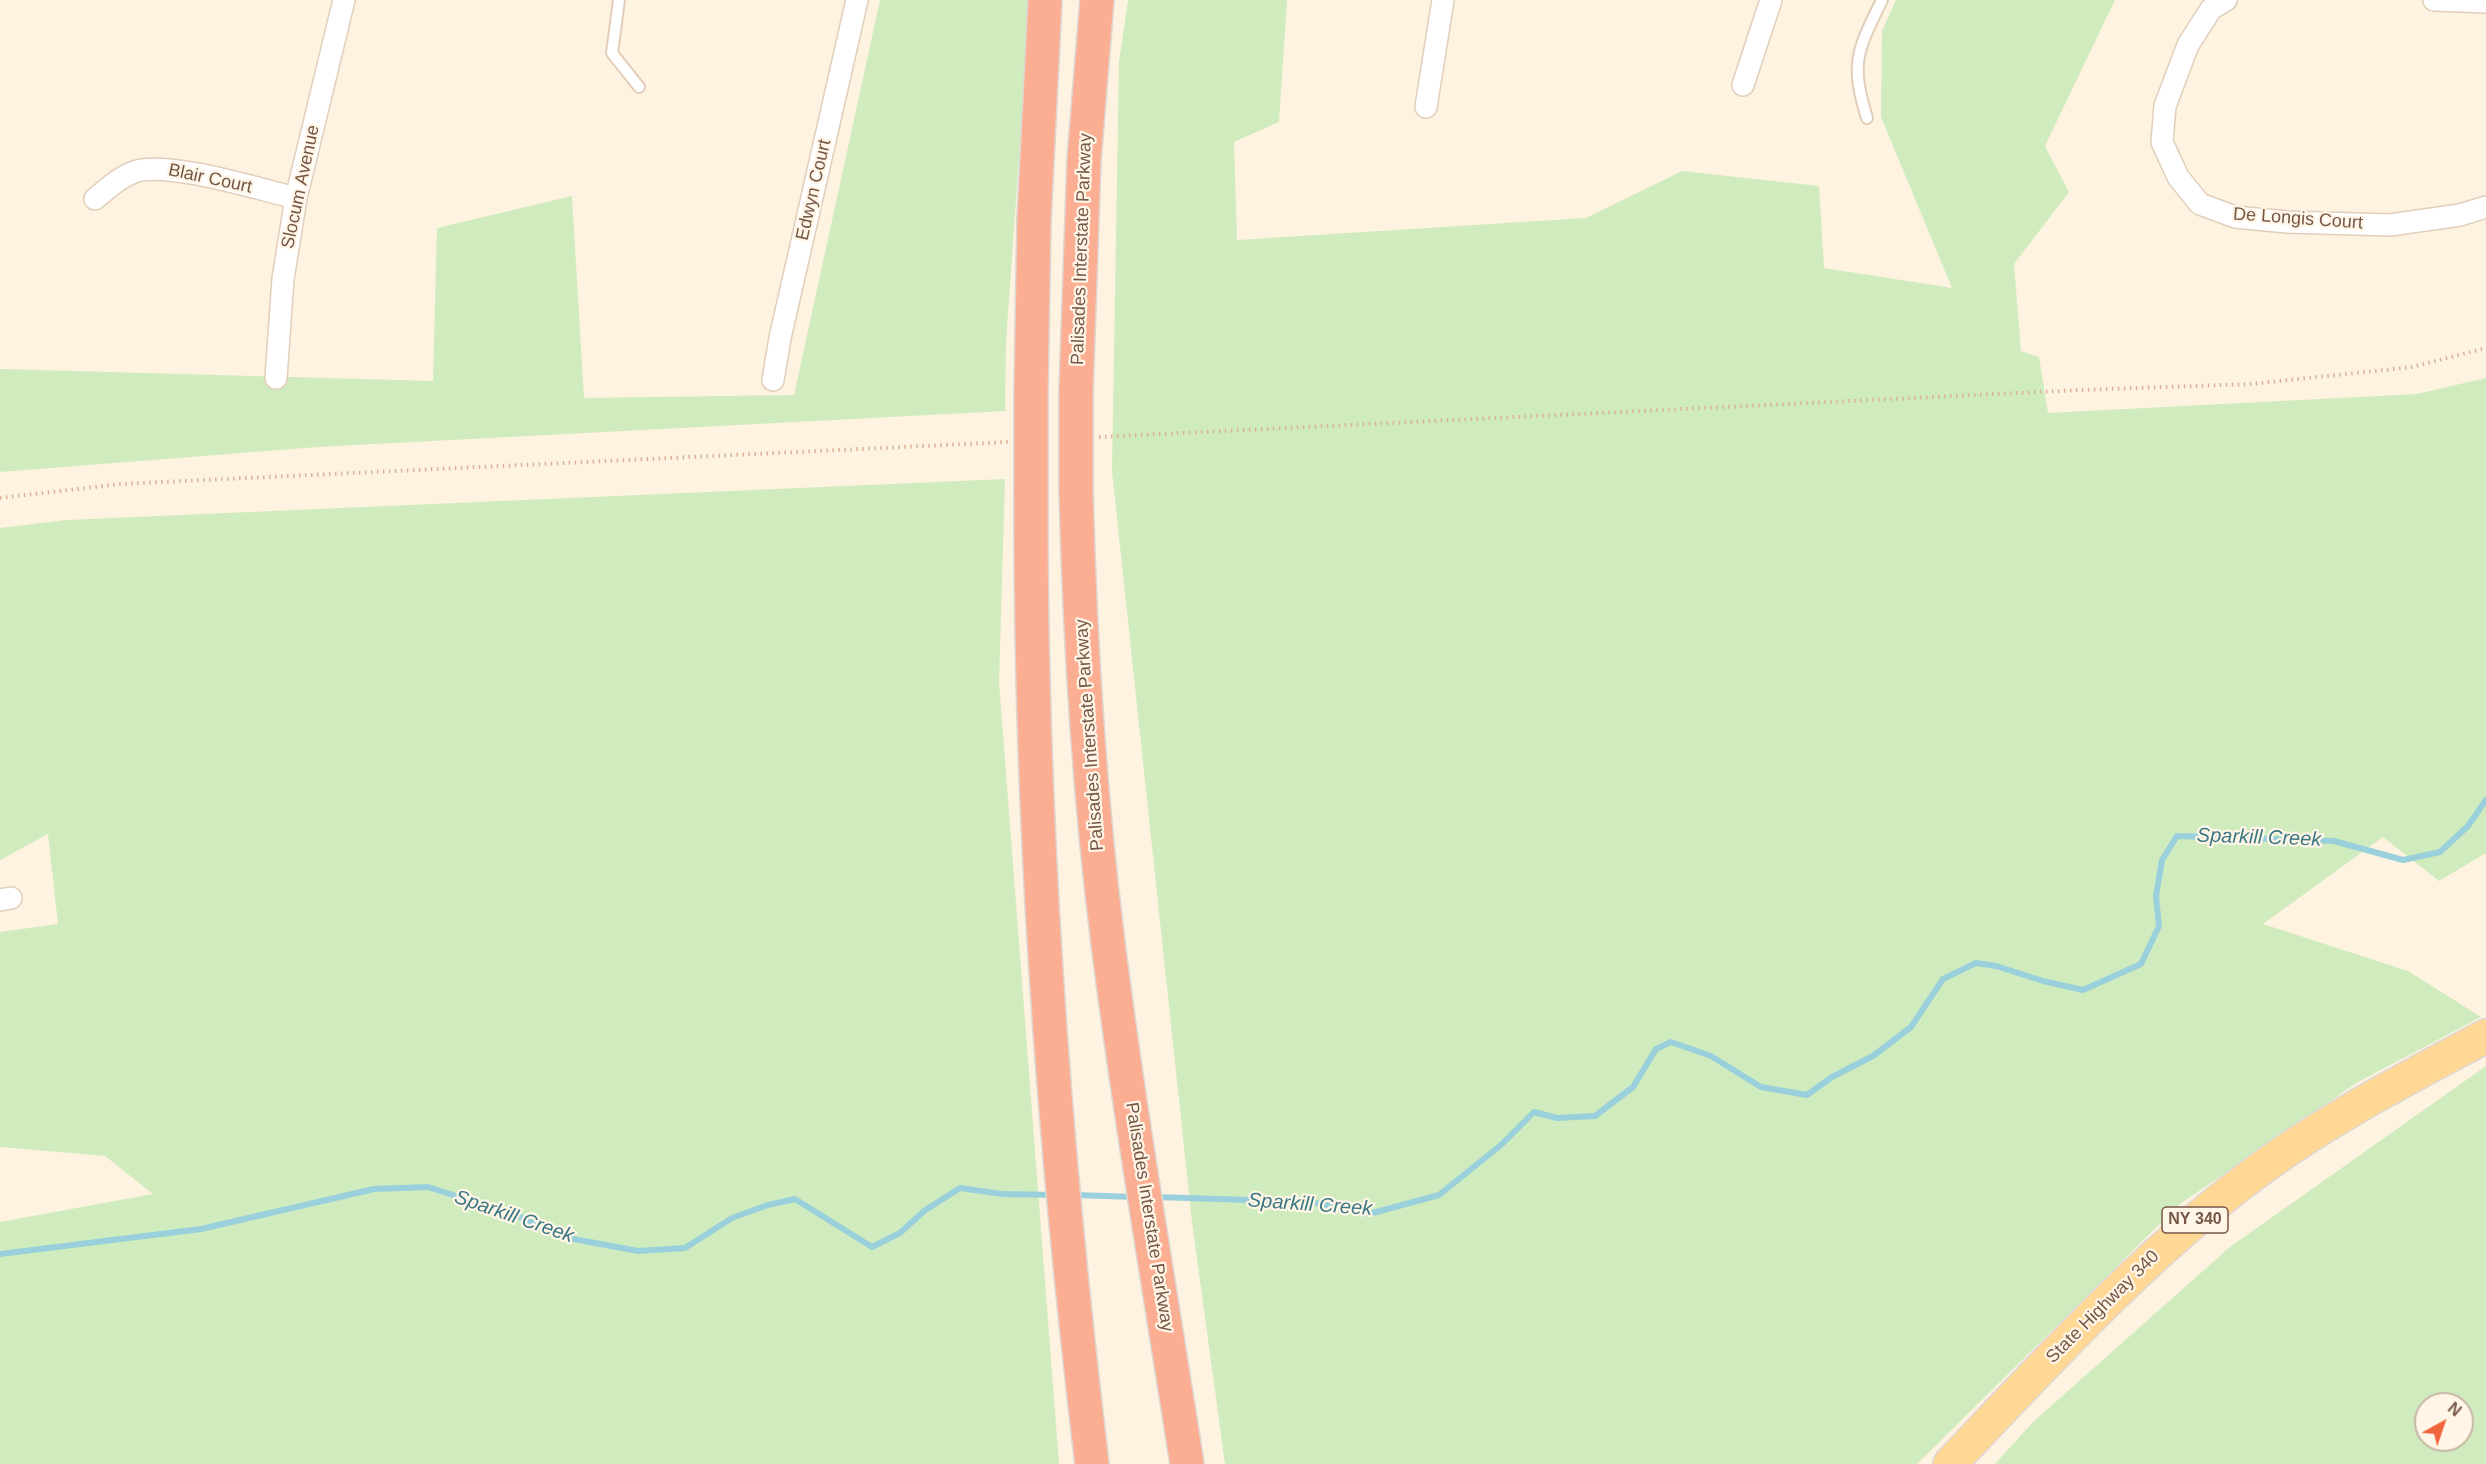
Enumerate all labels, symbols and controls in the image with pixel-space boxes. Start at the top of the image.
street label: Slocum Avenue [277,123,325,251]
street label: Palisades Interstate Parkway [1067,133,1097,365]
street label: Edwyn Court [792,137,836,243]
street label: Blair Court [166,160,254,198]
street label: De Longis Court [2232,204,2364,234]
street label: Palisades Interstate Parkway [1071,618,1109,852]
water label: Sparkill Creek [2196,824,2322,852]
street label: Palisades Interstate Parkway [1120,1101,1178,1333]
water label: Sparkill Creek [451,1185,577,1249]
water label: Sparkill Creek [1247,1189,1373,1221]
road number: NY 340 [2162,1207,2228,1233]
street label: State Highway 340 [2042,1246,2164,1368]
north arrow [2414,1392,2474,1452]
text: N [2445,1399,2464,1420]

